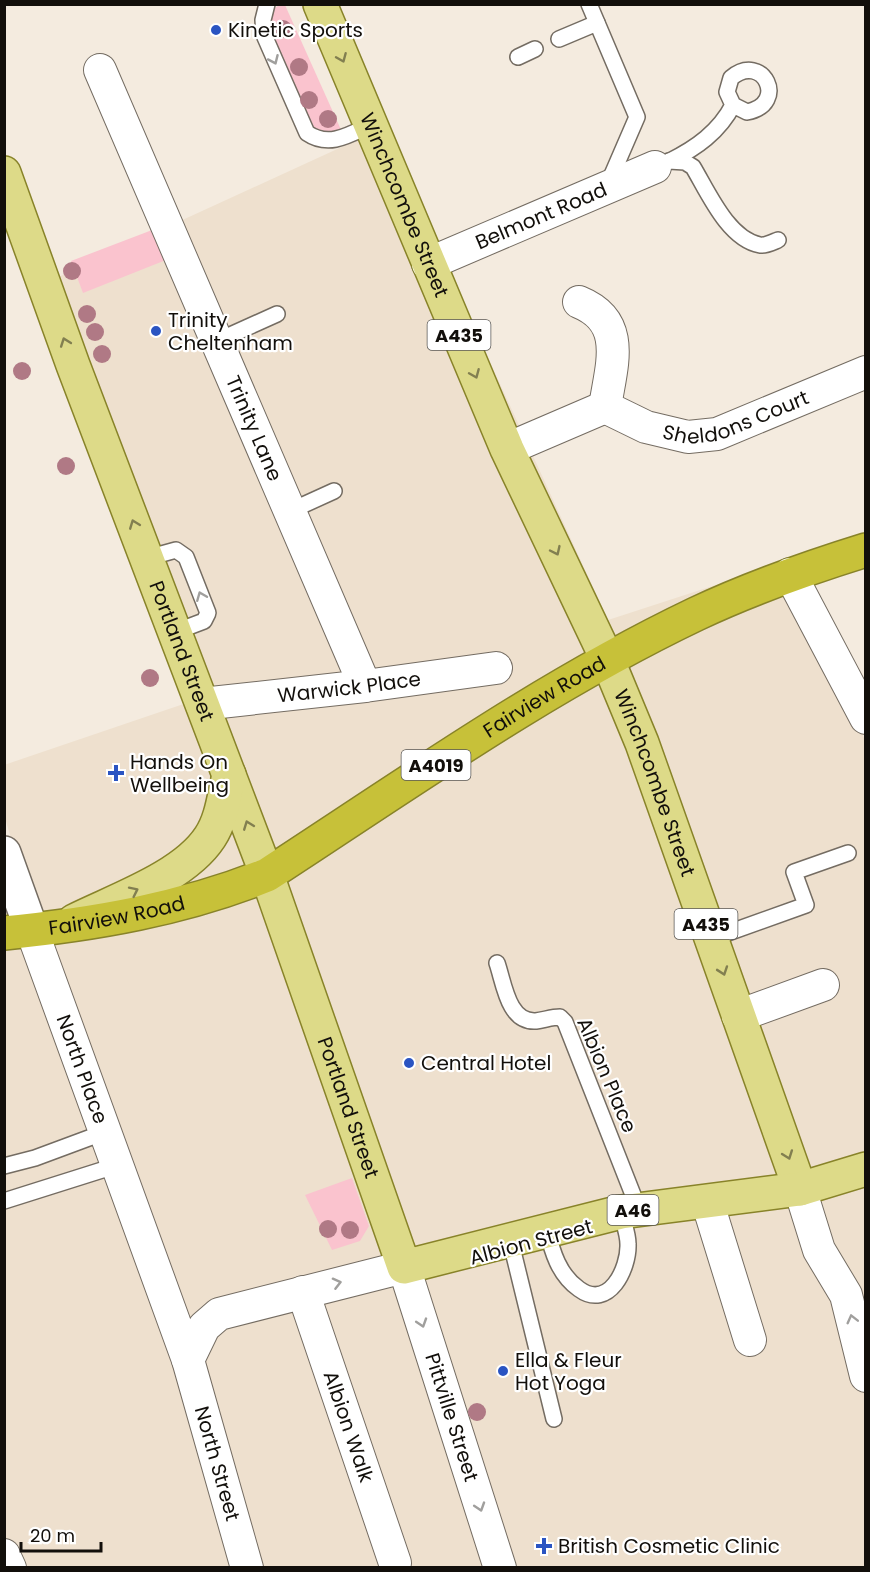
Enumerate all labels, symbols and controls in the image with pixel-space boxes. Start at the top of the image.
place label: Kinetic Sports [228,16,363,44]
marker: Kinetic Sports [209,23,223,37]
one-way arrow [335,52,347,63]
one-way arrow [267,54,279,65]
street label: Winchcombe Street [353,108,456,302]
street label: Belmont Road [471,175,611,256]
place label: Trinity Cheltenham [168,306,293,357]
road number: A435 [428,320,490,350]
marker: Trinity Cheltenham [149,324,163,338]
one-way arrow [60,337,73,348]
one-way arrow [468,367,480,378]
street label: Trinity Lane [219,371,289,485]
street label: Sheldons Court [660,383,813,451]
one-way arrow [129,519,141,530]
one-way arrow [548,545,560,556]
street label: Portland Street [142,577,221,725]
one-way arrow [196,591,209,602]
street label: Fairview Road [478,649,611,744]
street label: Warwick Place [276,664,423,710]
street label: Winchcombe Street [607,685,702,880]
place label: Hands On Wellbeing [130,748,229,799]
road number: A4019 [402,750,470,780]
marker: Hands On Wellbeing [107,764,125,782]
one-way arrow [242,820,255,831]
one-way arrow [127,887,138,898]
street label: Fairview Road [47,889,188,942]
road number: A435 [674,909,738,939]
one-way arrow [715,966,728,976]
street label: North Place [50,1011,115,1128]
street label: Albion Place [570,1013,644,1137]
street label: Portland Street [311,1033,386,1182]
place label: Central Hotel [421,1049,551,1077]
marker: Central Hotel [402,1056,416,1070]
one-way arrow [780,1149,793,1160]
road number: A46 [608,1195,658,1225]
street label: Albion Street [466,1212,596,1272]
one-way arrow [332,1278,342,1291]
one-way arrow [846,1314,859,1324]
one-way arrow [414,1317,427,1328]
place label: Ella & Fleur Hot Yoga [515,1346,622,1397]
street label: Pittville Street [418,1349,485,1485]
marker: Ella & Fleur Hot Yoga [496,1364,510,1378]
street label: Albion Walk [317,1367,381,1487]
street label: North Street [188,1403,247,1524]
one-way arrow [473,1501,485,1512]
scale bar [21,1515,100,1553]
text: 20 m [30,1523,75,1548]
place label: British Cosmetic Clinic [558,1532,780,1560]
marker: British Cosmetic Clinic [535,1537,553,1555]

